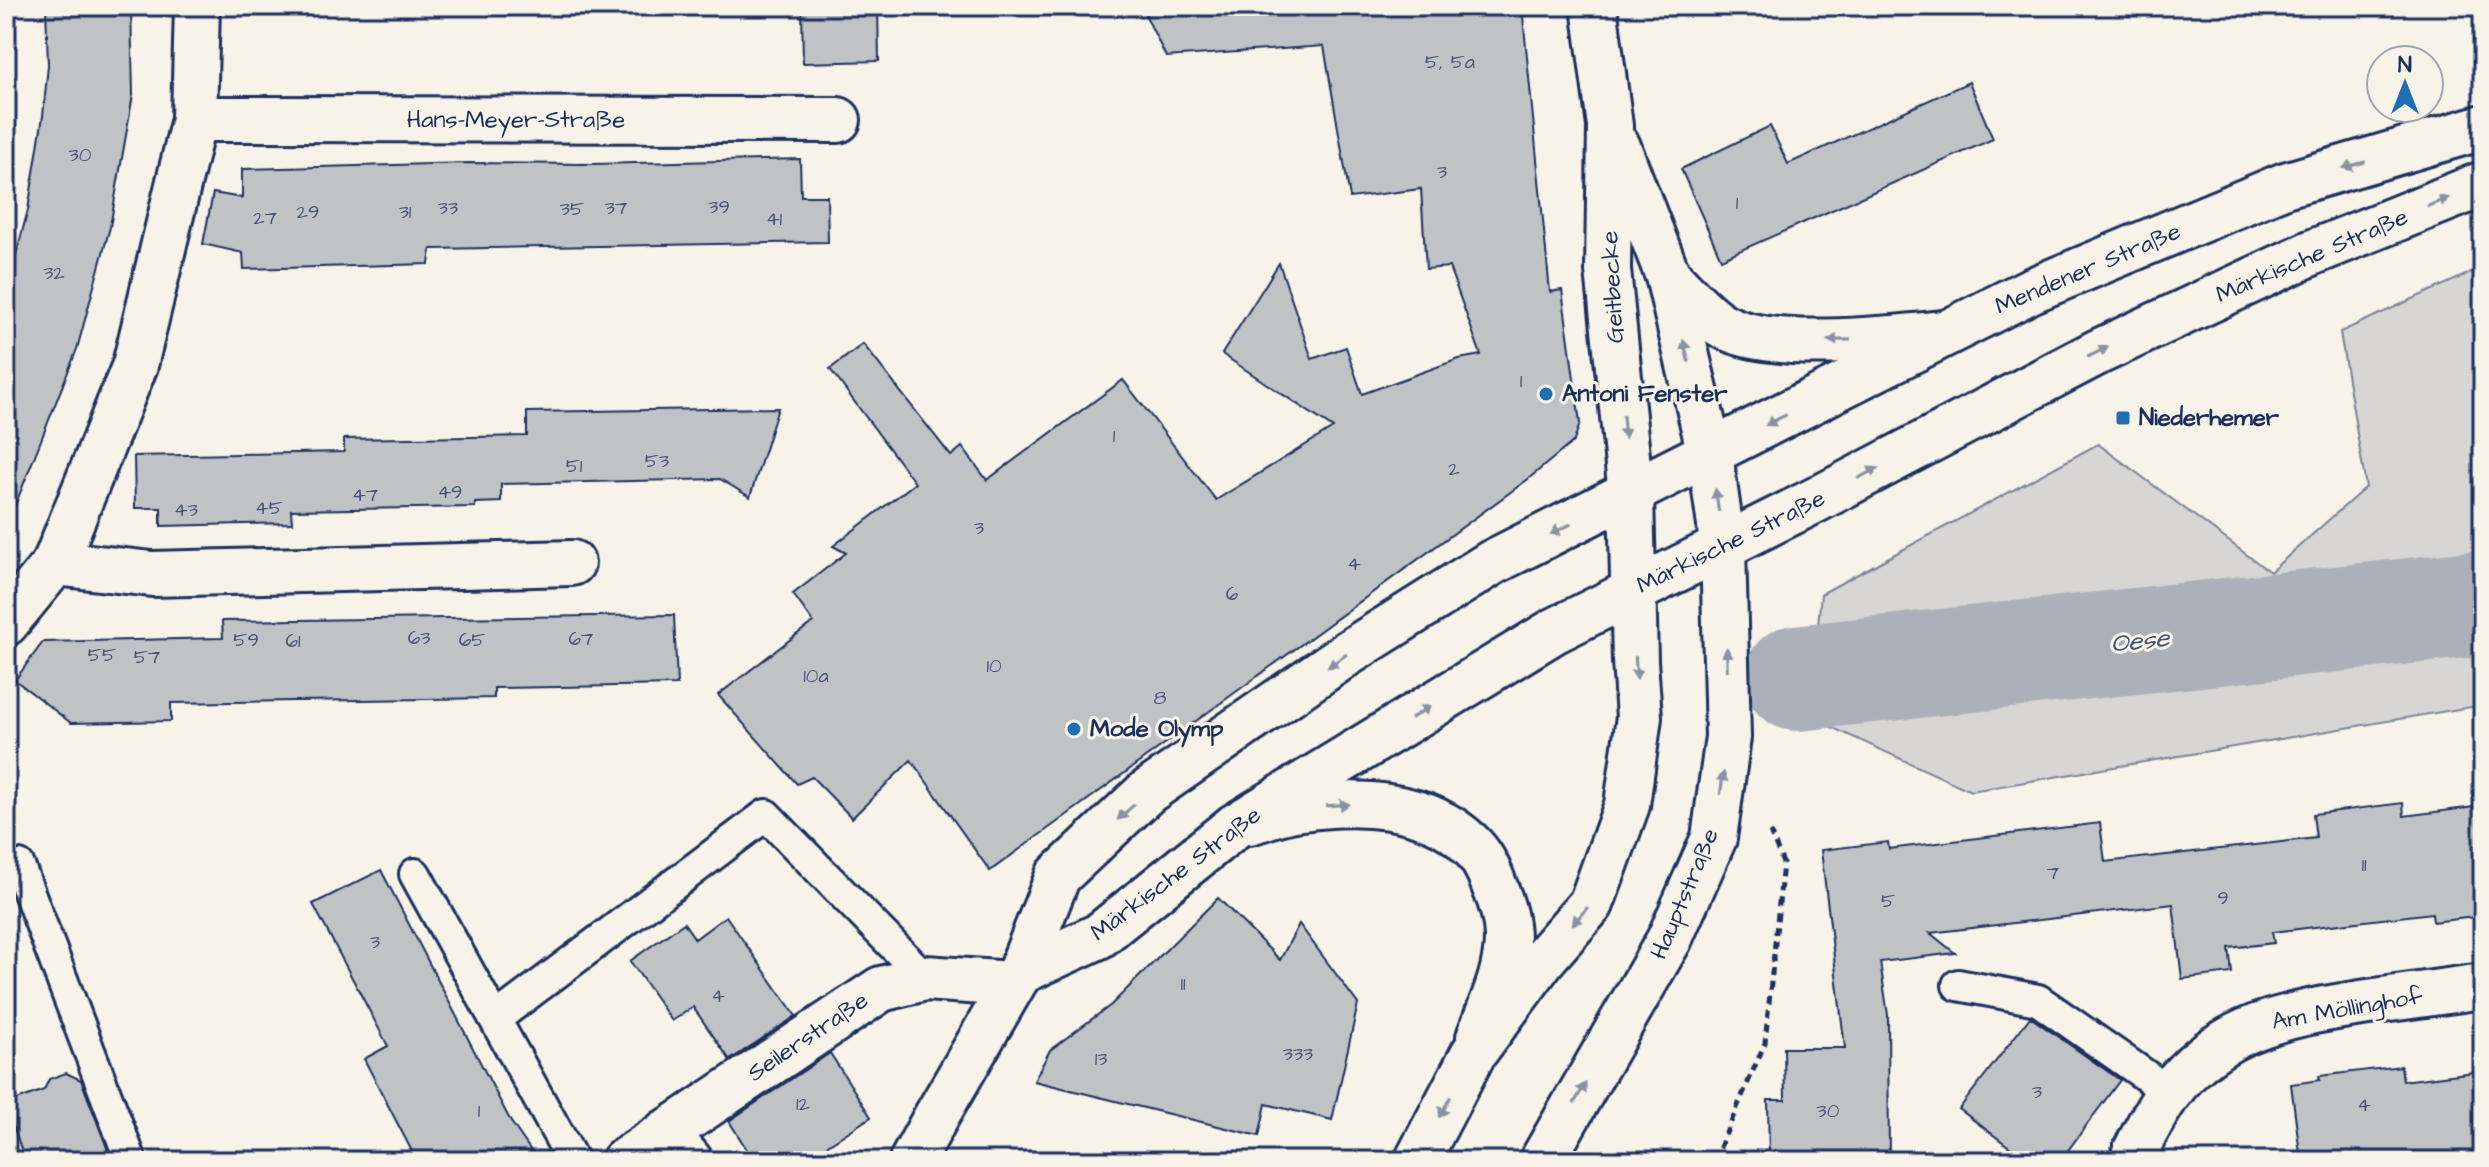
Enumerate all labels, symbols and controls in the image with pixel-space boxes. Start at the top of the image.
north arrow [2365,44,2445,124]
house number: 5, 5a [1425,48,1475,76]
text: N [2398,50,2412,81]
street label: Hans-Meyer-Straße [407,103,625,138]
house number: 30 [69,141,92,169]
house number: 3 [1437,158,1447,186]
one-way arrow [2342,159,2366,172]
house number: 1 [1736,189,1739,217]
house number: 39 [708,193,730,221]
house number: 33 [438,194,458,222]
house number: 37 [605,194,627,222]
house number: 35 [560,195,584,223]
one-way arrow [2426,195,2450,208]
house number: 29 [297,198,319,226]
house number: 31 [399,198,412,226]
street label: Märkische Straße [2211,200,2413,312]
house number: 27 [253,204,277,232]
house number: 41 [766,205,783,233]
street label: Mendener Straße [1990,215,2186,323]
street label: Geitbecke [1593,230,1633,344]
house number: 32 [43,259,65,287]
one-way arrow [1826,334,1851,346]
one-way arrow [1679,338,1692,363]
one-way arrow [2087,346,2110,359]
house number: 1 [1520,367,1523,395]
place label: Antoni Fenster [1562,377,1728,411]
marker: Antoni Fenster [1537,385,1555,403]
place label: Niederhemer [2139,401,2280,435]
marker: Niederhemer [2114,409,2132,427]
one-way arrow [1764,413,1787,427]
one-way arrow [1618,415,1631,440]
house number: 1 [1113,422,1116,450]
house number: 53 [645,447,669,475]
house number: 51 [566,452,583,480]
house number: 2 [1448,455,1460,483]
one-way arrow [1856,467,1879,480]
house number: 49 [438,478,463,506]
house number: 47 [352,481,378,509]
street label: Märkische Straße [1631,482,1831,602]
one-way arrow [1710,488,1723,513]
house number: 45 [255,494,283,522]
house number: 43 [174,496,198,524]
house number: 3 [974,514,984,542]
one-way arrow [1549,522,1572,536]
house number: 4 [1347,550,1361,578]
house number: 6 [1226,580,1239,608]
water label: Oese [2109,620,2173,662]
house number: 63 [408,624,430,652]
house number: 67 [569,625,593,653]
house number: 59 [233,626,259,654]
house number: 65 [459,626,485,654]
house number: 61 [285,627,301,655]
house number: 55 [88,641,116,669]
house number: 57 [134,643,160,671]
one-way arrow [1721,646,1733,671]
house number: 10 [986,652,1002,680]
one-way arrow [1326,653,1347,668]
one-way arrow [1630,656,1643,681]
house number: 10a [803,662,829,690]
house number: 8 [1154,684,1167,712]
one-way arrow [1409,705,1432,720]
place label: Mode Olymp [1090,712,1224,748]
marker: Mode Olymp [1065,720,1083,738]
one-way arrow [1716,770,1729,795]
street label: Märkische Straße [1084,798,1269,950]
one-way arrow [1326,798,1351,811]
one-way arrow [1117,802,1136,821]
street label: Hauptstraße [1642,823,1728,965]
house number: 11 [2361,851,2367,879]
house number: 7 [2047,859,2059,887]
house number: 9 [2217,884,2229,912]
house number: 5 [1881,887,1895,915]
one-way arrow [1572,906,1589,926]
house number: 3 [370,928,380,956]
house number: 11 [1180,970,1186,998]
street label: Am Möllinghof [2269,979,2426,1040]
house number: 4 [711,982,725,1010]
street label: Seilerstraße [741,984,875,1090]
house number: 333 [1283,1040,1313,1068]
house number: 13 [1095,1045,1107,1073]
house number: 3 [2032,1078,2042,1106]
one-way arrow [1573,1082,1587,1104]
house number: 12 [796,1090,811,1118]
house number: 4 [2357,1091,2371,1119]
one-way arrow [1439,1096,1452,1119]
house number: 1 [478,1097,481,1125]
house number: 30 [1817,1097,1840,1125]

